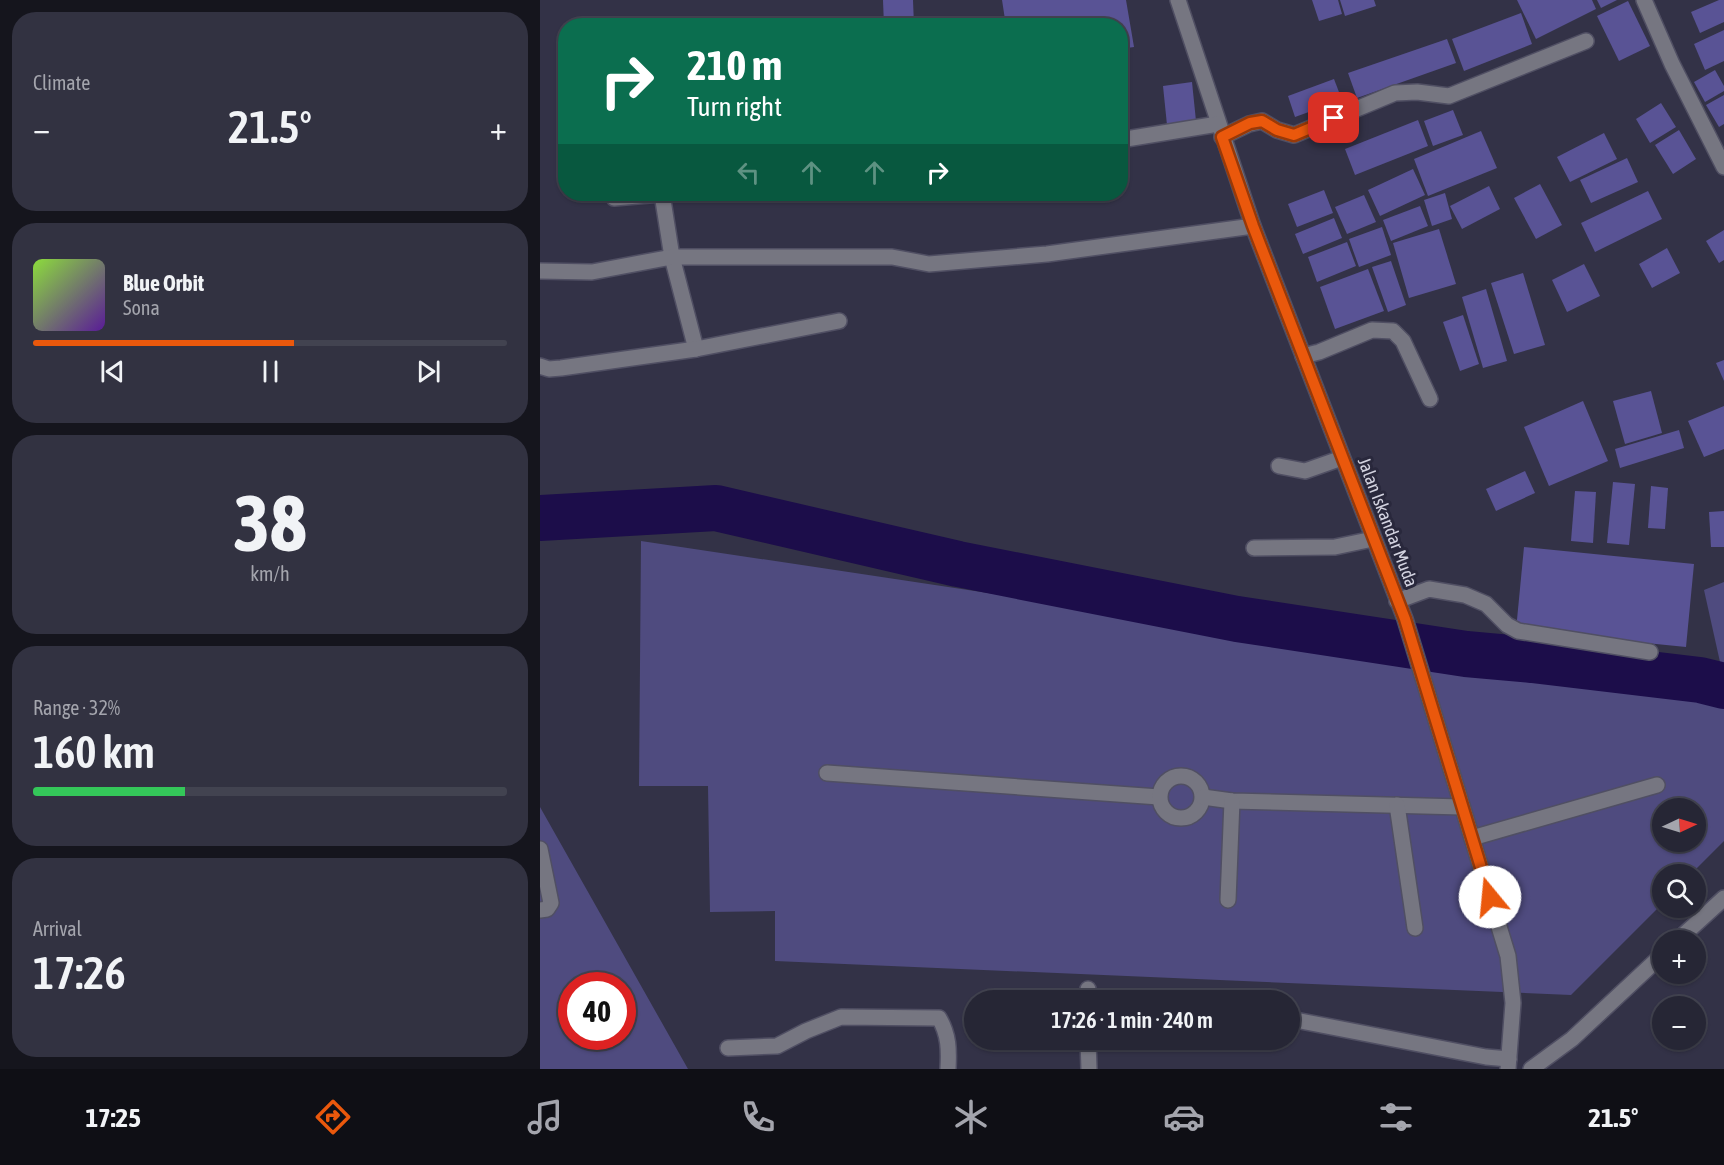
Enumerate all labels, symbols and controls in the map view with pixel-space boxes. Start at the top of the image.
text: 210 m [687,41,782,89]
icon: right [588,42,666,120]
text: Climate [33,71,90,94]
text: Turn right [687,91,782,122]
pin [1308,92,1359,143]
text: 21.5° [228,101,312,153]
icon: arrive [1317,101,1350,134]
text: − [33,109,50,147]
text: + [490,109,507,147]
icon: left [732,156,765,189]
icon: ahead [795,156,828,189]
icon: ahead [858,156,891,189]
icon: right [921,156,954,189]
text: Blue Orbit [123,270,204,296]
text: Sona [123,296,160,319]
icon: previous [96,355,129,388]
icon: pause [254,355,287,388]
icon: next [412,355,445,388]
street label: Jalan Iskandar Muda [1354,454,1422,590]
text: 38 [233,478,307,568]
text: km/h [250,562,290,585]
text: Range · 32% [33,696,120,719]
text: 160 km [33,726,155,778]
north arrow [1652,798,1706,852]
map controls [1652,798,1706,1050]
button: search [1652,864,1706,918]
position arrow [1458,865,1522,929]
text: Arrival [33,917,82,940]
button: + [1652,930,1706,984]
text: 17:26 [33,947,126,999]
speed limit sign: 40 [558,972,636,1050]
button: − [1652,996,1706,1050]
text: 17:26 · 1 min · 240 m [1051,1007,1213,1033]
icon: directions [312,1096,354,1138]
icon: music [524,1096,566,1138]
icon: phone [737,1096,779,1138]
icon: climate [950,1096,992,1138]
icon: car [1163,1096,1205,1138]
icon: filters [1375,1096,1417,1138]
text: 17:25 [85,1102,141,1133]
text: 21.5° [1588,1102,1639,1133]

